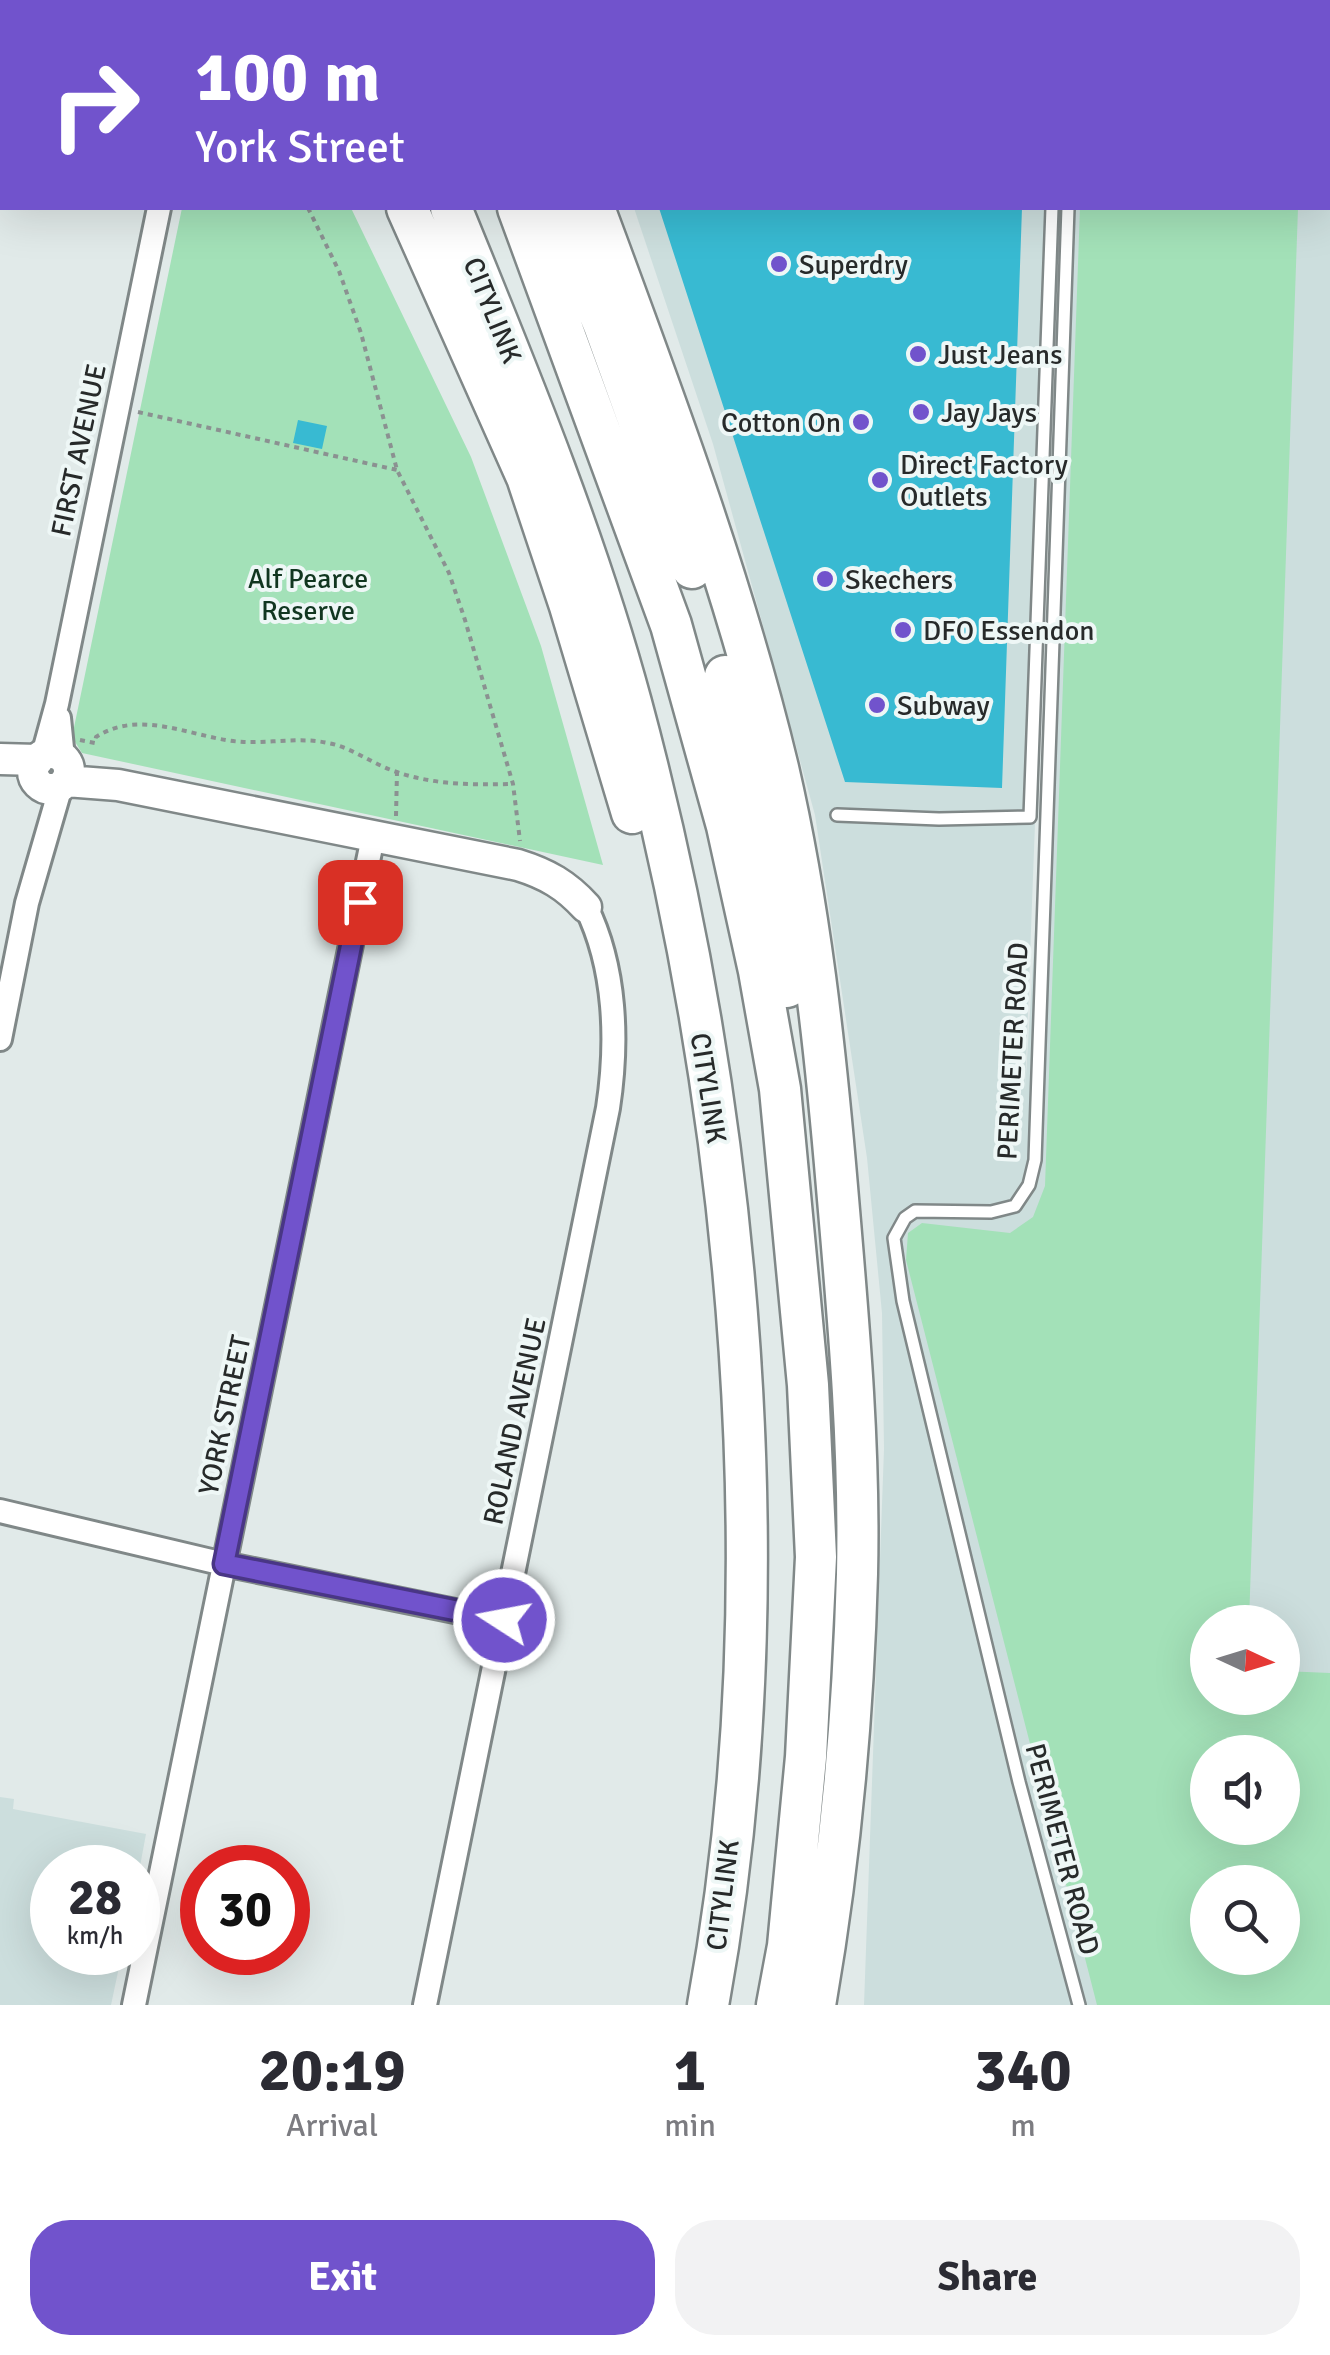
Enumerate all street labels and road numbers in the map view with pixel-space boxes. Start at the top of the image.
street label: CITYLINK [455,252,529,369]
street label: FIRST AVENUE [44,361,114,540]
street label: PERIMETER ROAD [990,942,1036,1161]
street label: CITYLINK [683,1031,734,1146]
street label: ROLAND AVENUE [476,1315,554,1528]
street label: YORK STREET [191,1332,259,1498]
street label: PERIMETER ROAD [1017,1740,1107,1959]
street label: CITYLINK [699,1838,747,1952]

